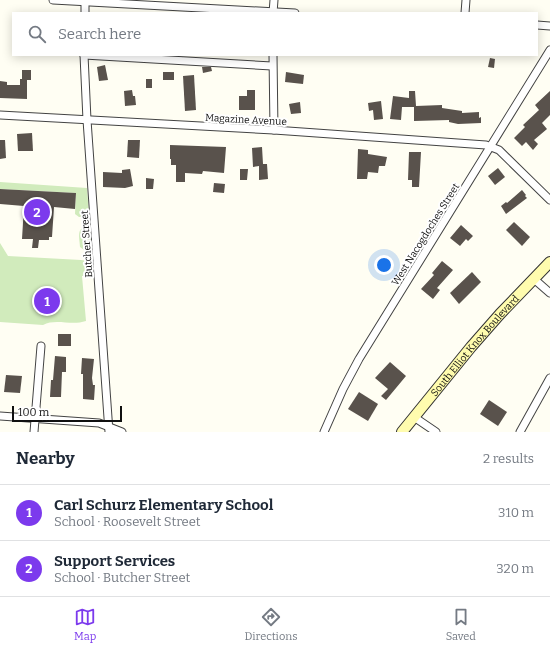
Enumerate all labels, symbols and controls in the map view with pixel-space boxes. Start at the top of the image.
search box [12,12,538,56]
icon: search [26,23,48,45]
text: Search here [58,25,141,43]
street label: Magazine Avenue [205,112,287,128]
street label: West Nacogdoches Street [389,181,462,288]
pin: 2 [24,197,50,227]
street label: Butcher Street [79,210,95,278]
your location [374,255,394,275]
pin: 1 [34,286,60,316]
street label: South Elliot Knox Boulevard [429,293,522,399]
scale bar [12,404,122,423]
text: 100 m [18,406,49,419]
text: Nearby [16,448,75,469]
text: 2 results [483,451,534,466]
text: Carl Schurz Elementary School [54,496,273,514]
text: 1 [26,505,32,520]
text: 310 m [498,505,534,520]
text: School · Roosevelt Street [54,514,201,529]
text: Support Services [54,552,175,570]
text: 2 [25,561,33,576]
text: 320 m [496,561,534,576]
text: School · Butcher Street [54,570,190,585]
tab: Map [74,606,96,643]
tab: Directions [245,606,297,643]
tab: Saved [446,606,476,643]

